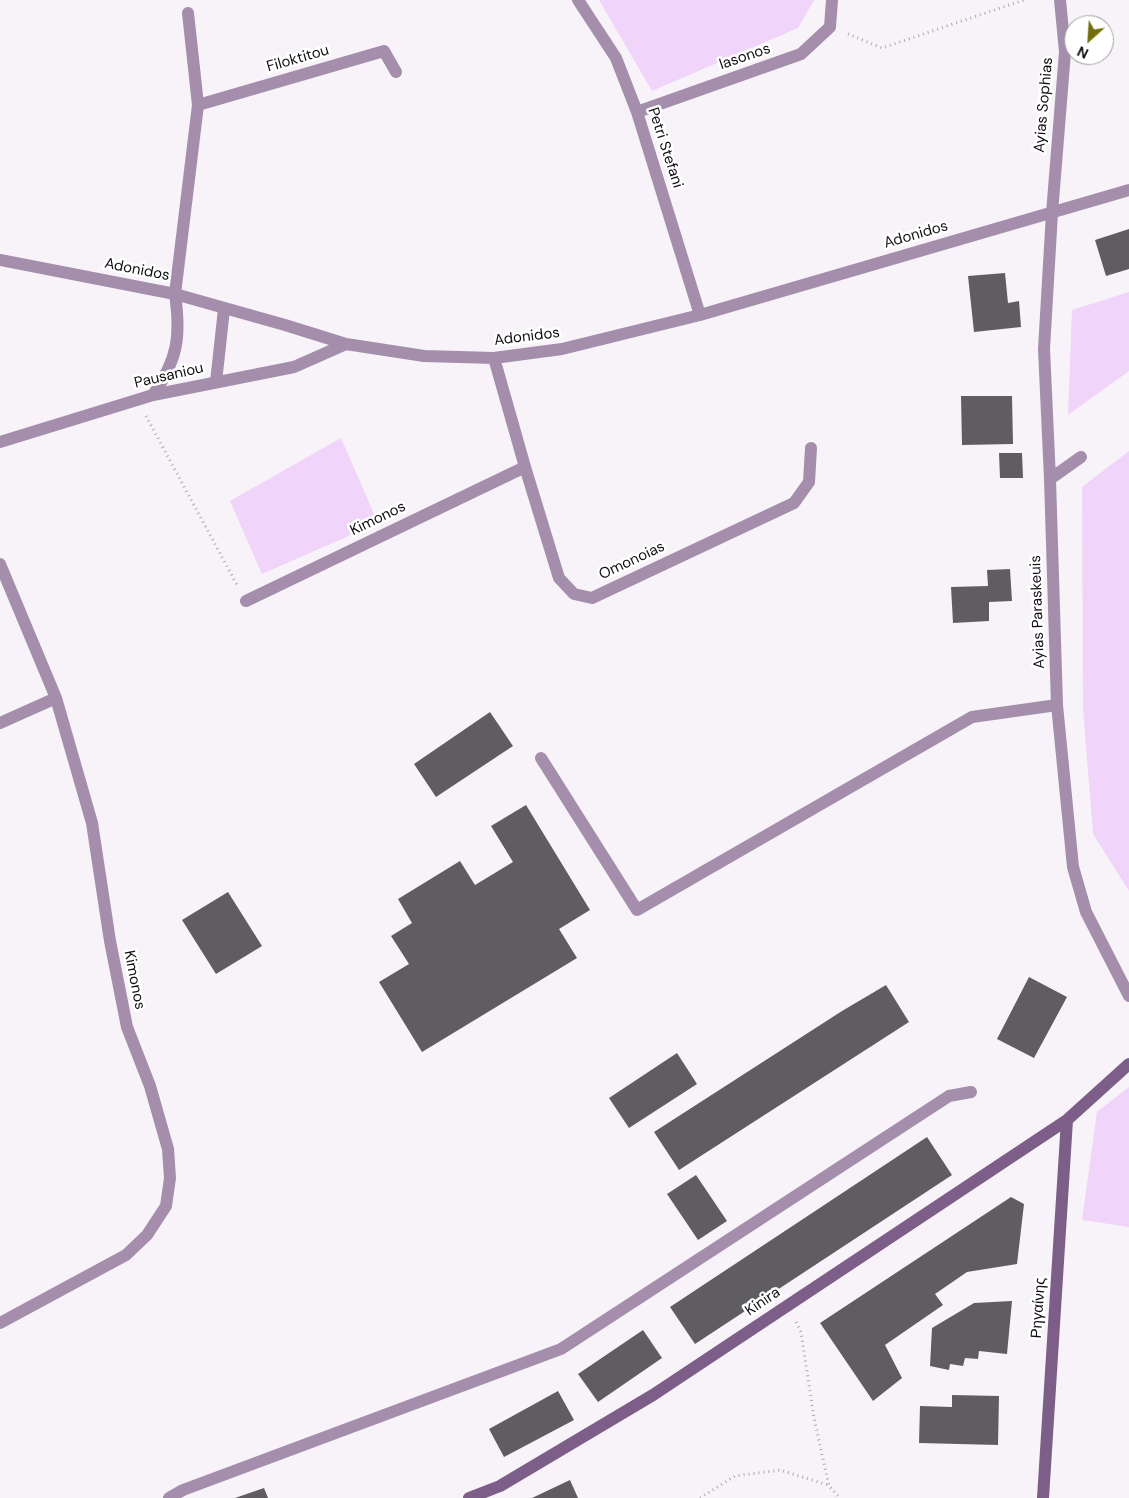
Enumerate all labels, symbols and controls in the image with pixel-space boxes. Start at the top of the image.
north arrow [1064,15,1114,65]
street label: Iasonos [717,40,773,74]
street label: Filoktitou [265,42,331,76]
text: N [1074,42,1091,63]
street label: Ayias Sophias [1031,57,1057,153]
street label: Petri Stefani [644,105,686,191]
street label: Adonidos [882,217,950,253]
street label: Adonidos [103,255,171,285]
street label: Adonidos [493,324,561,350]
street label: Pausaniou [133,359,205,393]
street label: Kimonos [347,498,409,540]
street label: Omonoias [596,538,668,584]
street label: Ayias Paraskeuis [1027,555,1049,669]
street label: Kimonos [119,949,149,1011]
street label: Ρηγαίνης [1028,1277,1050,1339]
street label: Kinira [742,1284,784,1320]

